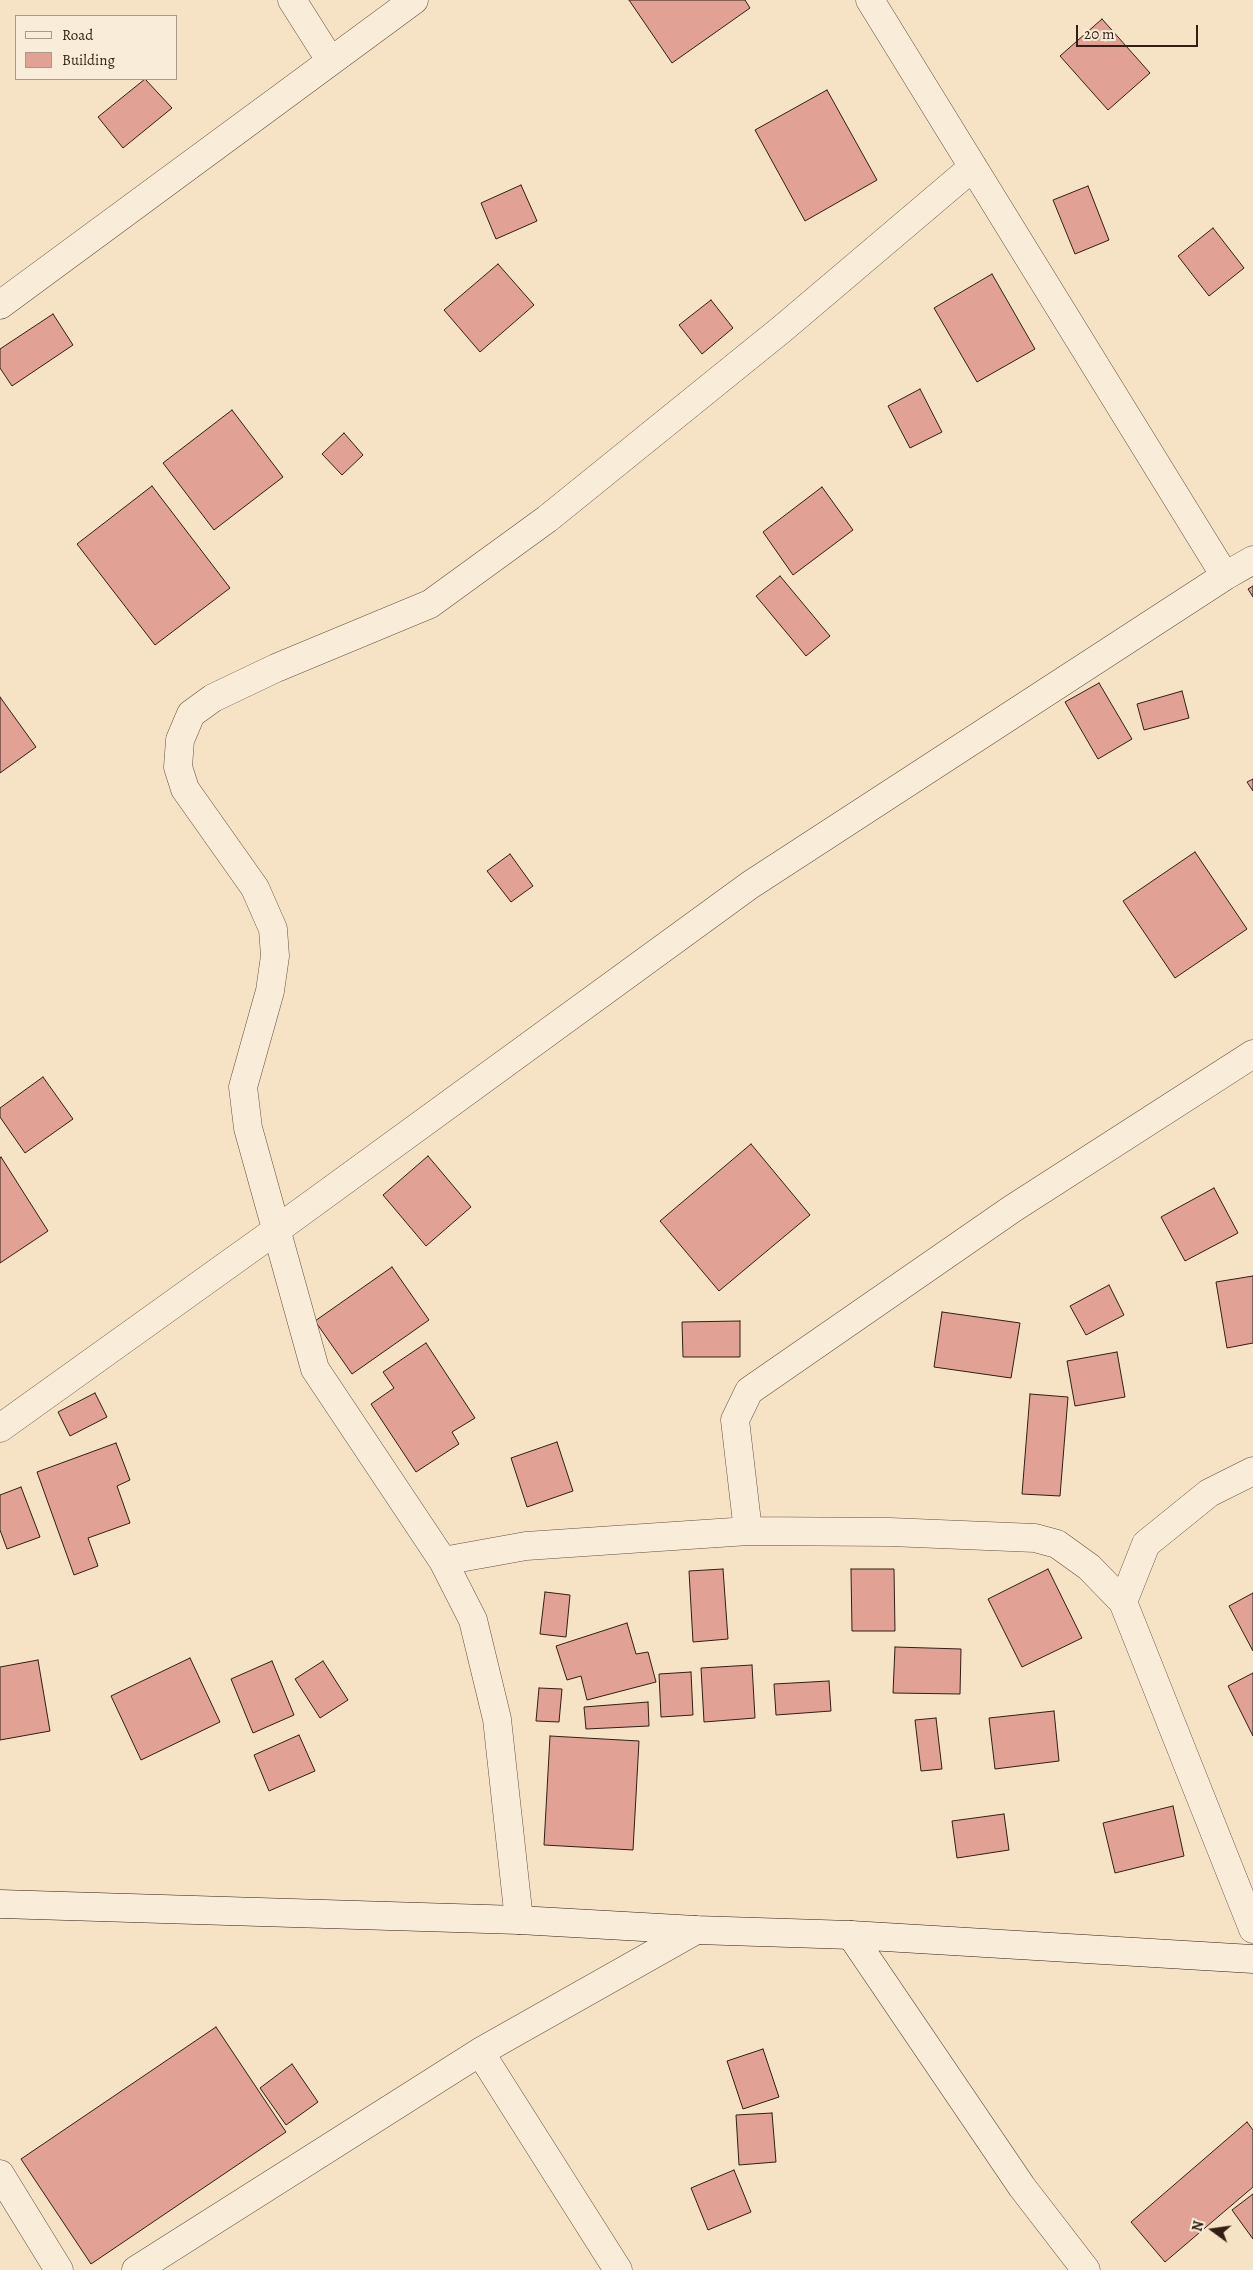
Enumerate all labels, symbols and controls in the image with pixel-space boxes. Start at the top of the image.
legend [15,15,178,80]
scale bar [1078,15,1200,47]
text: 20 m [1084,24,1115,44]
text: Road [62,25,93,45]
text: Building [62,50,115,70]
north arrow [1188,2205,1238,2255]
text: N [1188,2219,1208,2234]

